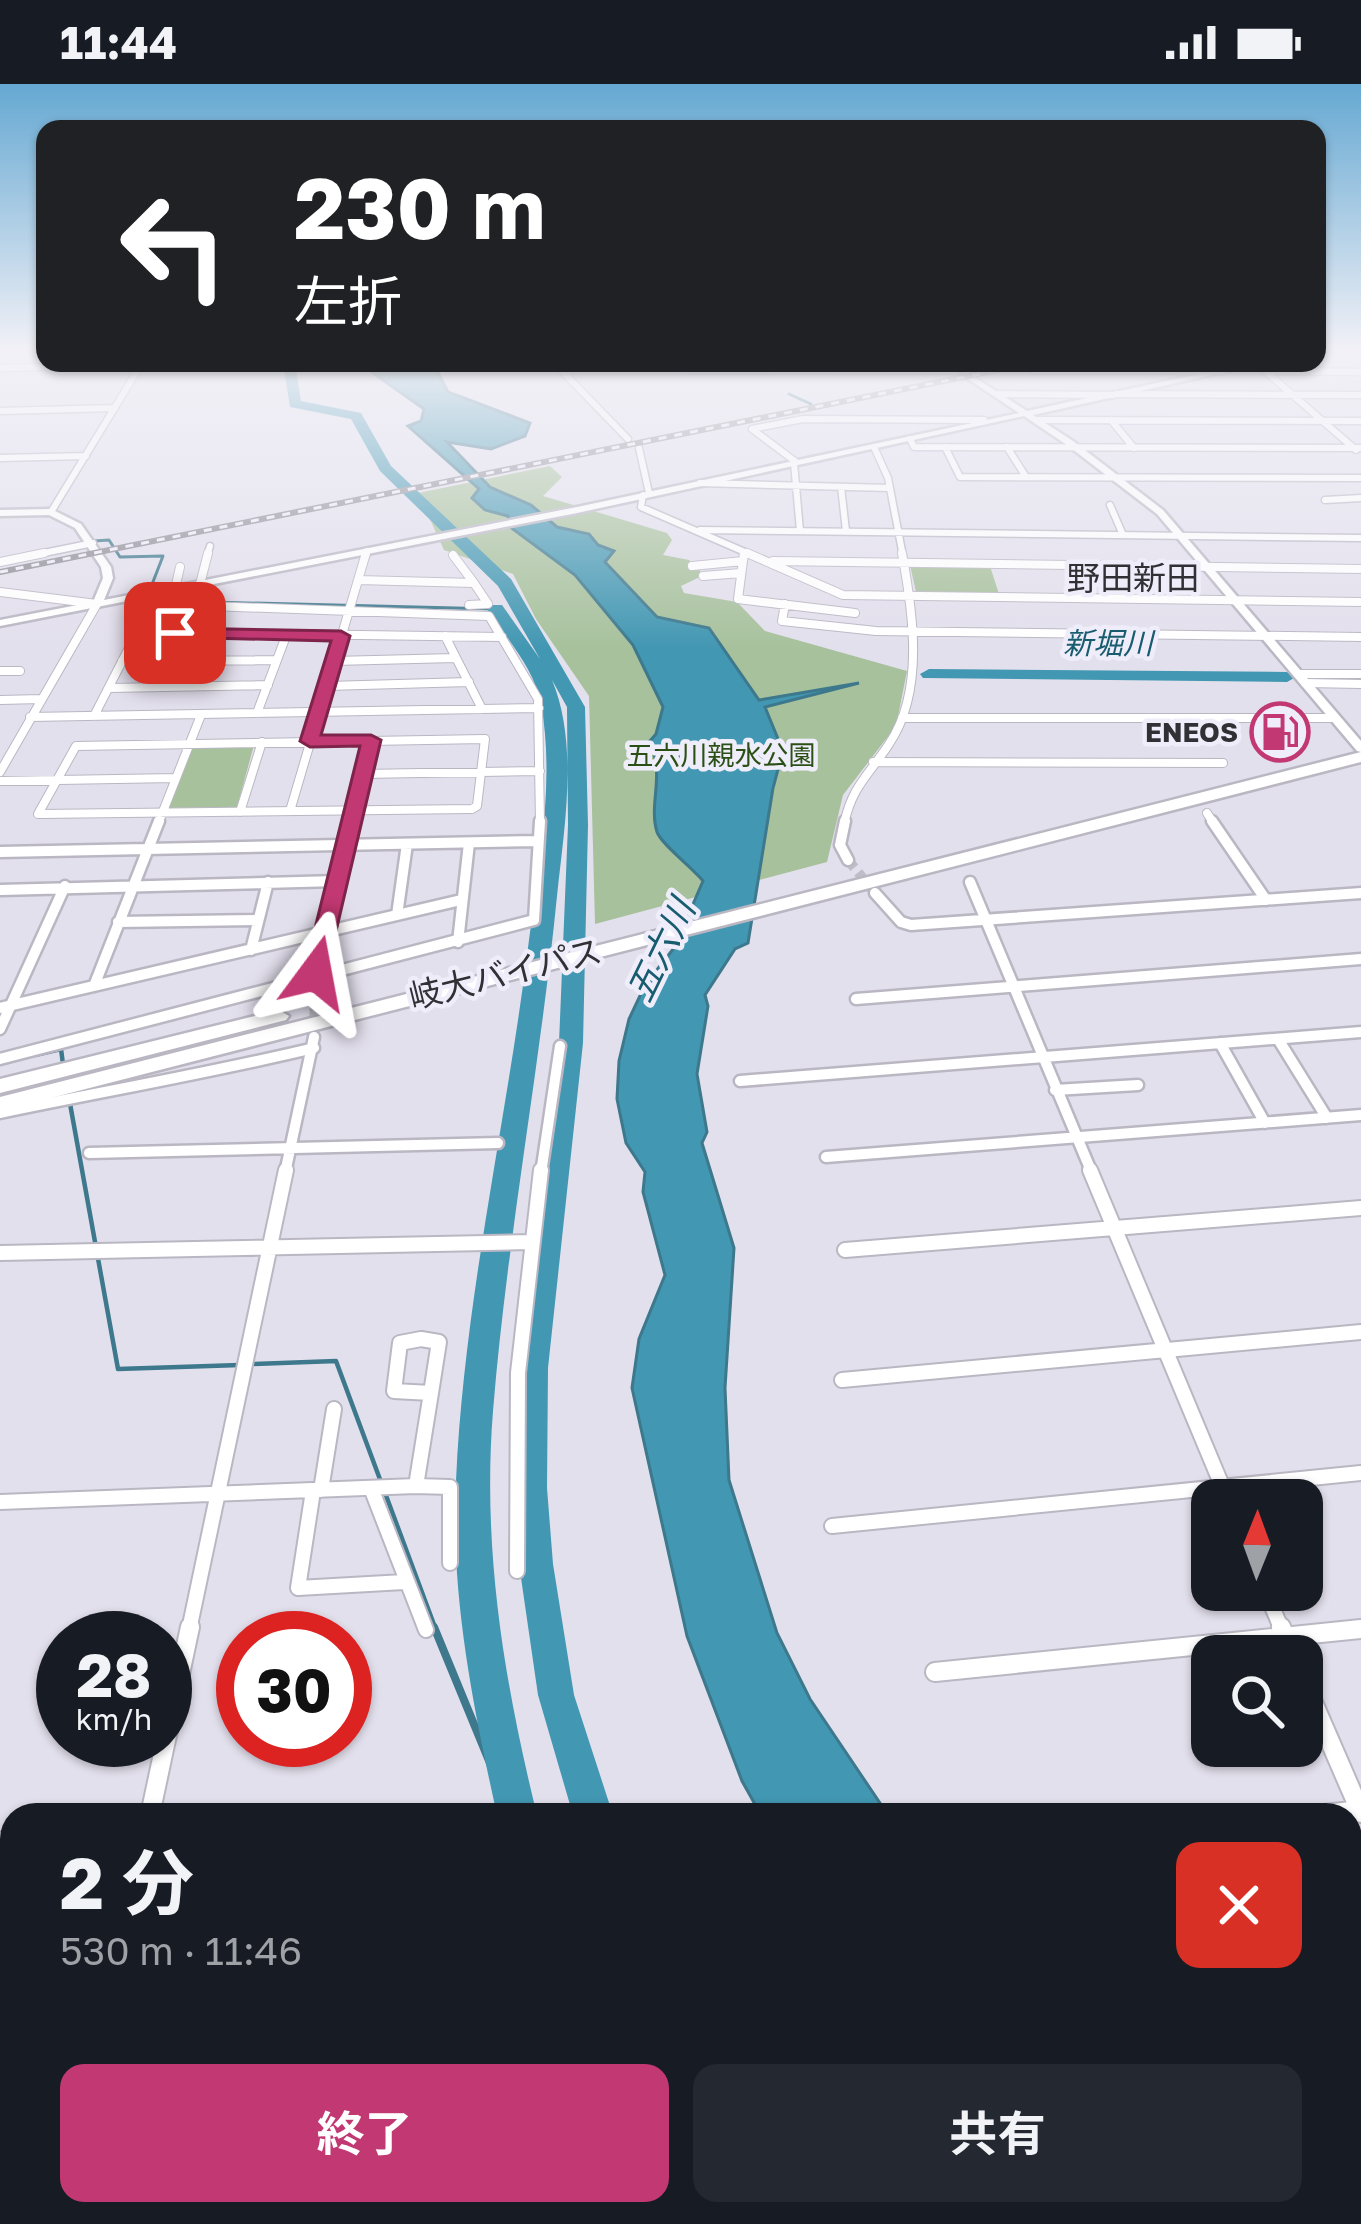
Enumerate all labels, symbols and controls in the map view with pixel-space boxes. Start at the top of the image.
text: 11:44 [60,15,177,69]
text: 230 m [294,157,546,257]
icon: left [96,168,252,324]
text: 左折 [294,268,402,333]
district label: 野田新田 [1067,558,1199,597]
pin [124,582,226,684]
icon: arrive [142,600,208,666]
water label: 新堀川 [1063,625,1156,661]
fuel station icon: ENEOS [1249,701,1311,763]
place label: ENEOS [1145,716,1238,748]
park label: 五六川親水公園 [627,739,816,771]
water label: 五六川 [617,888,705,1008]
position arrow [253,910,379,1036]
street label: 岐大バイパス [405,930,605,1016]
north arrow [1191,1479,1323,1611]
map controls [1191,1479,1323,1767]
speed limit sign: 30 [216,1611,372,1767]
button: search [1191,1635,1323,1767]
text: 28 [76,1638,151,1710]
text: km/h [76,1701,152,1737]
text: 2 分 [60,1838,194,1925]
button: close [1176,1842,1302,1968]
text: 530 m · 11:46 [60,1927,302,1974]
button: 終了 [60,2064,669,2202]
button: 共有 [693,2064,1302,2202]

